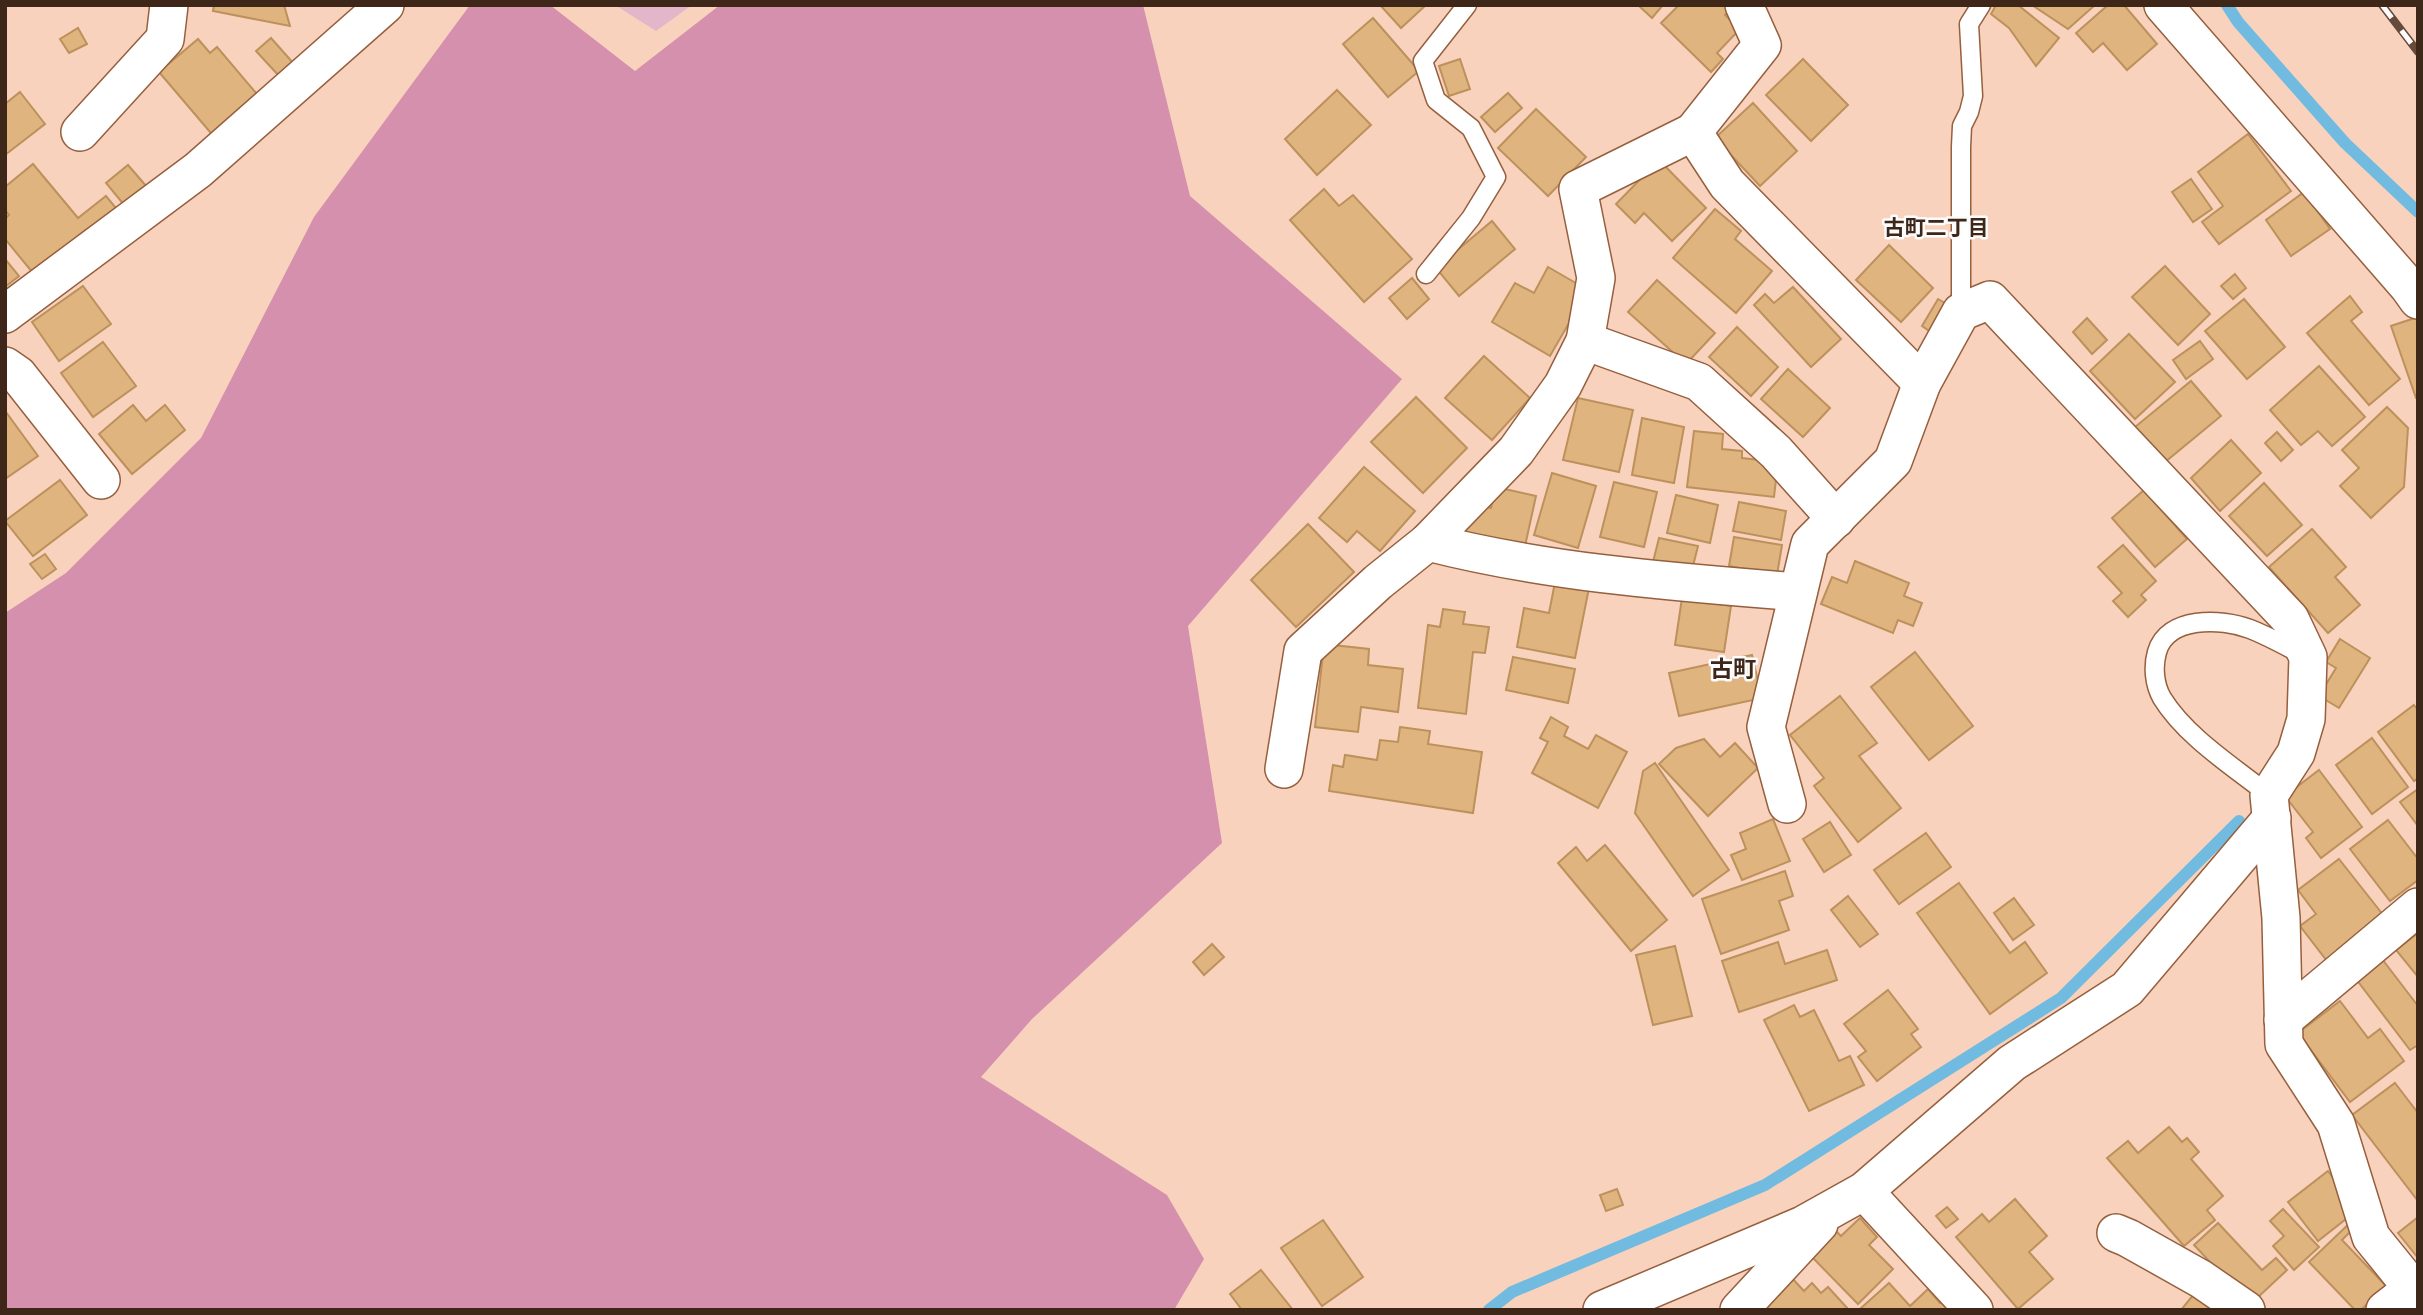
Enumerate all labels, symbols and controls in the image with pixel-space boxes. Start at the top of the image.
district label: 古町二丁目 [1884,214,1989,239]
district label: 古町 [1710,654,1756,682]

